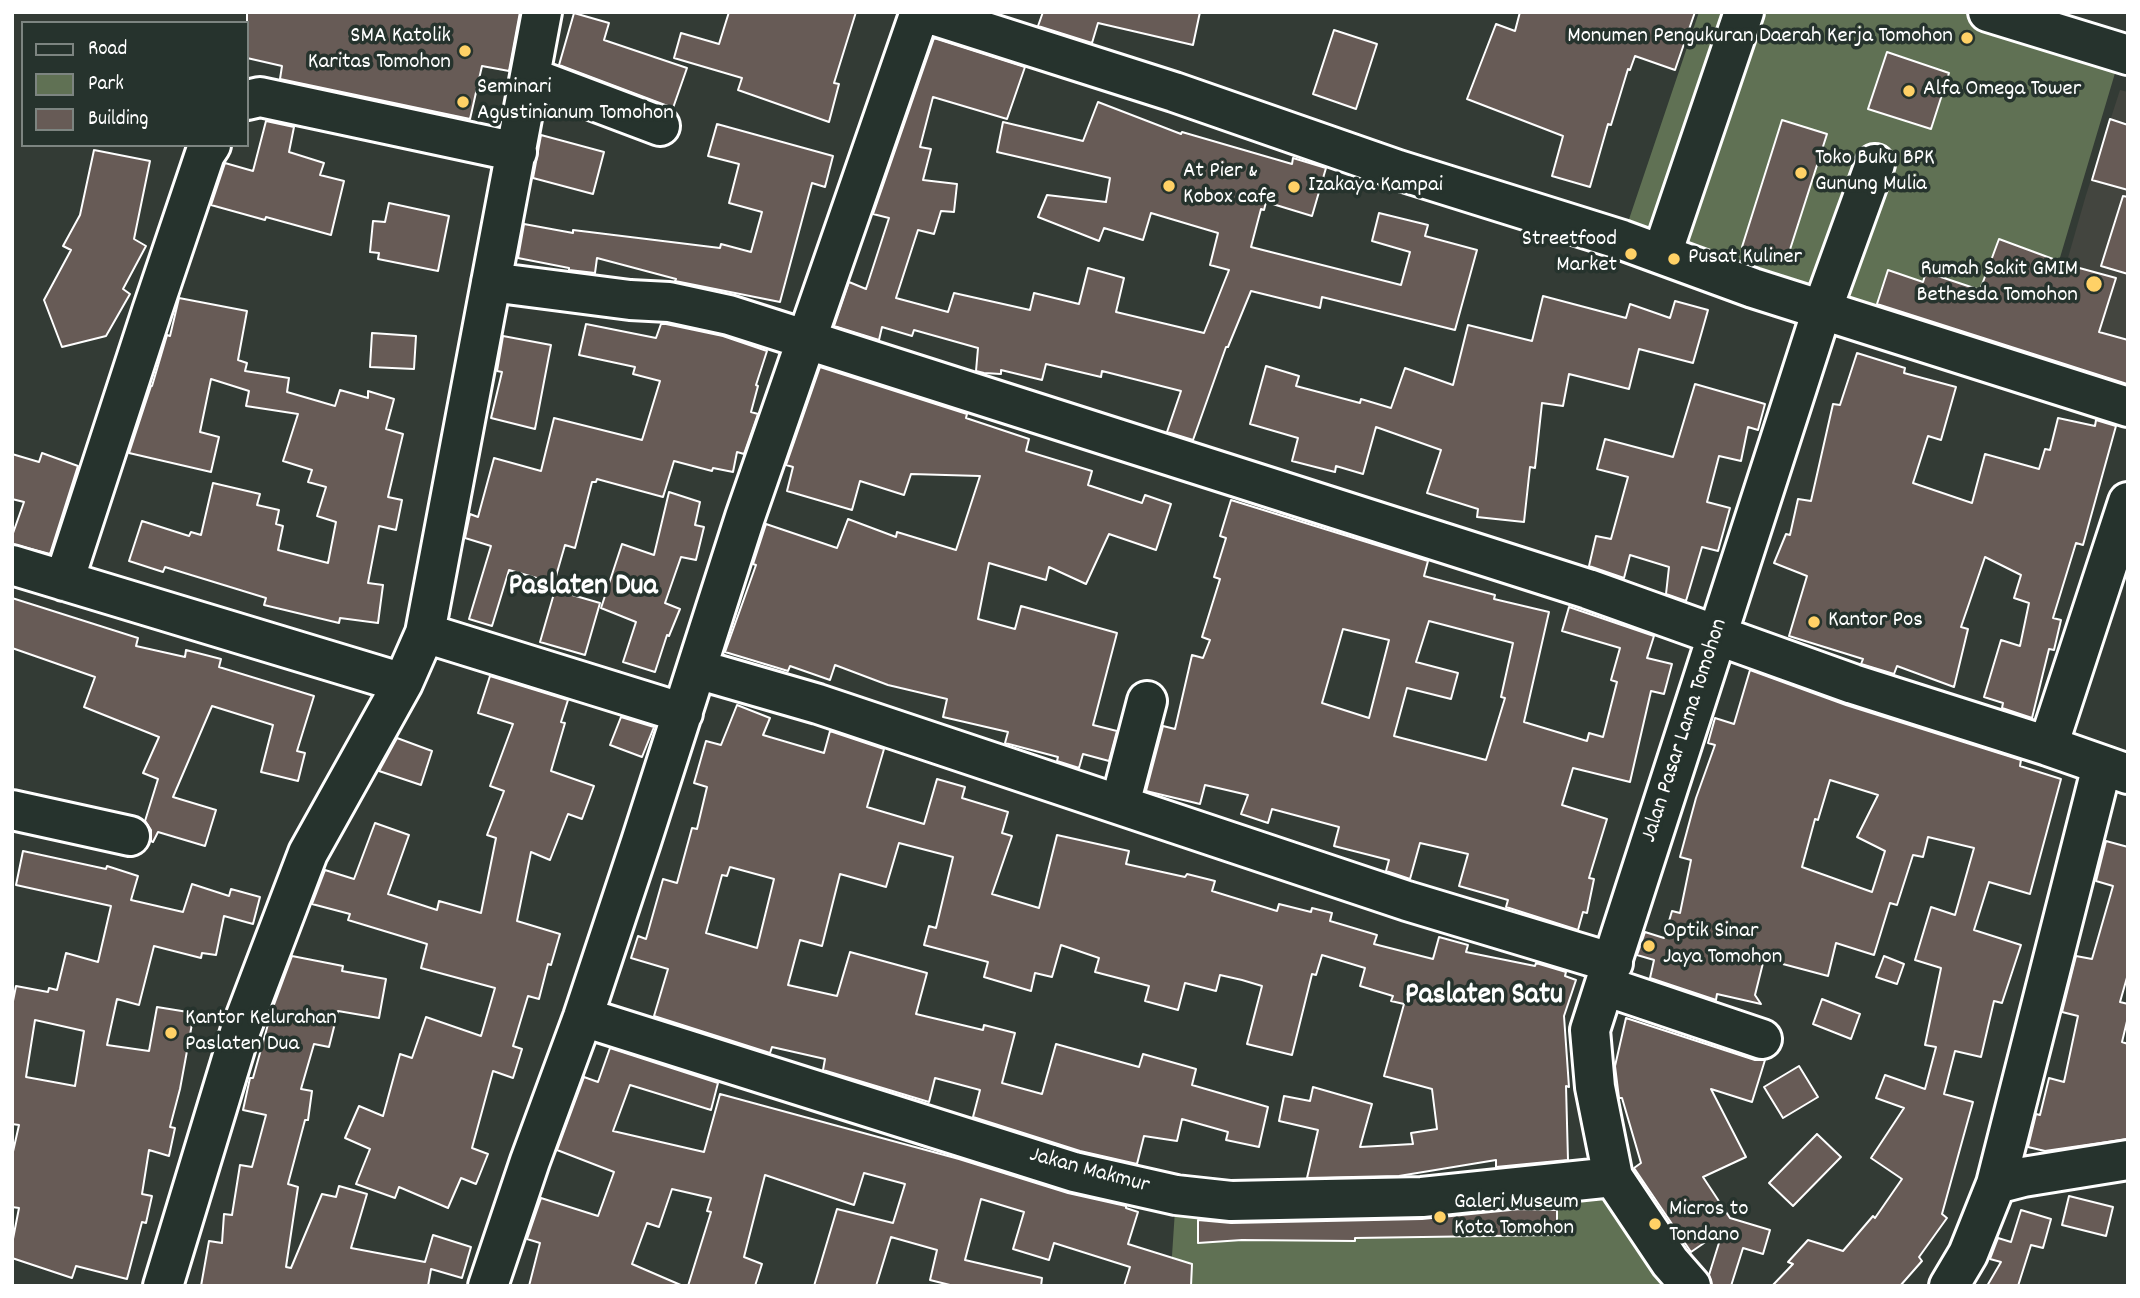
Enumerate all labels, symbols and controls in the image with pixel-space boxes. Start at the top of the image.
legend [21,21,248,147]
place label: SMA Katolik Karitas Tomohon [308,24,451,78]
place label: Monumen Pengukuran Daerah Kerja Tomohon [1567,24,1953,52]
marker: Monumen Pengukuran Daerah Kerja Tomohon [1959,30,1975,46]
text: Road [88,35,127,65]
marker: SMA Katolik Karitas Tomohon [457,43,473,59]
text: Park [88,70,124,100]
place label: Seminari Agustinianum Tomohon [477,75,674,129]
place label: Alfa Omega Tower [1923,77,2081,105]
marker: Alfa Omega Tower [1901,83,1917,99]
marker: Seminari Agustinianum Tomohon [455,94,471,110]
text: Building [88,105,148,135]
place label: Toko Buku BPK Gunung Mulia [1815,146,1935,200]
place label: At Pier & Kobox cafe [1183,159,1276,213]
marker: Toko Buku BPK Gunung Mulia [1793,165,1809,181]
place label: Izakaya Kampai [1308,173,1443,201]
marker: At Pier & Kobox cafe [1161,178,1177,194]
marker: Izakaya Kampai [1286,179,1302,195]
place label: Streetfood Market [1522,227,1617,281]
place label: Pusat Kuliner [1688,245,1802,273]
marker: Streetfood Market [1623,246,1639,262]
marker: Pusat Kuliner [1666,251,1682,267]
place label: Rumah Sakit GMIM Bethesda Tomohon [1917,257,2078,311]
marker: Rumah Sakit GMIM Bethesda Tomohon [2084,274,2104,294]
district label: Paslaten Dua [508,571,658,607]
place label: Kantor Pos [1828,608,1923,636]
marker: Kantor Pos [1806,614,1822,630]
street label: Jalan Pasar Lama Tomohon [1637,616,1735,846]
place label: Optik Sinar Jaya Tomohon [1663,919,1782,973]
marker: Optik Sinar Jaya Tomohon [1641,938,1657,954]
district label: Paslaten Satu [1405,980,1563,1016]
place label: Kantor Kelurahan Paslaten Dua [185,1006,337,1060]
marker: Kantor Kelurahan Paslaten Dua [163,1025,179,1041]
street label: Jakan Makmur [1026,1143,1152,1201]
place label: Galeri Museum Kota Tomohon [1454,1190,1579,1244]
place label: Micros to Tondano [1669,1197,1748,1251]
marker: Galeri Museum Kota Tomohon [1432,1209,1448,1225]
marker: Micros to Tondano [1647,1216,1663,1232]

